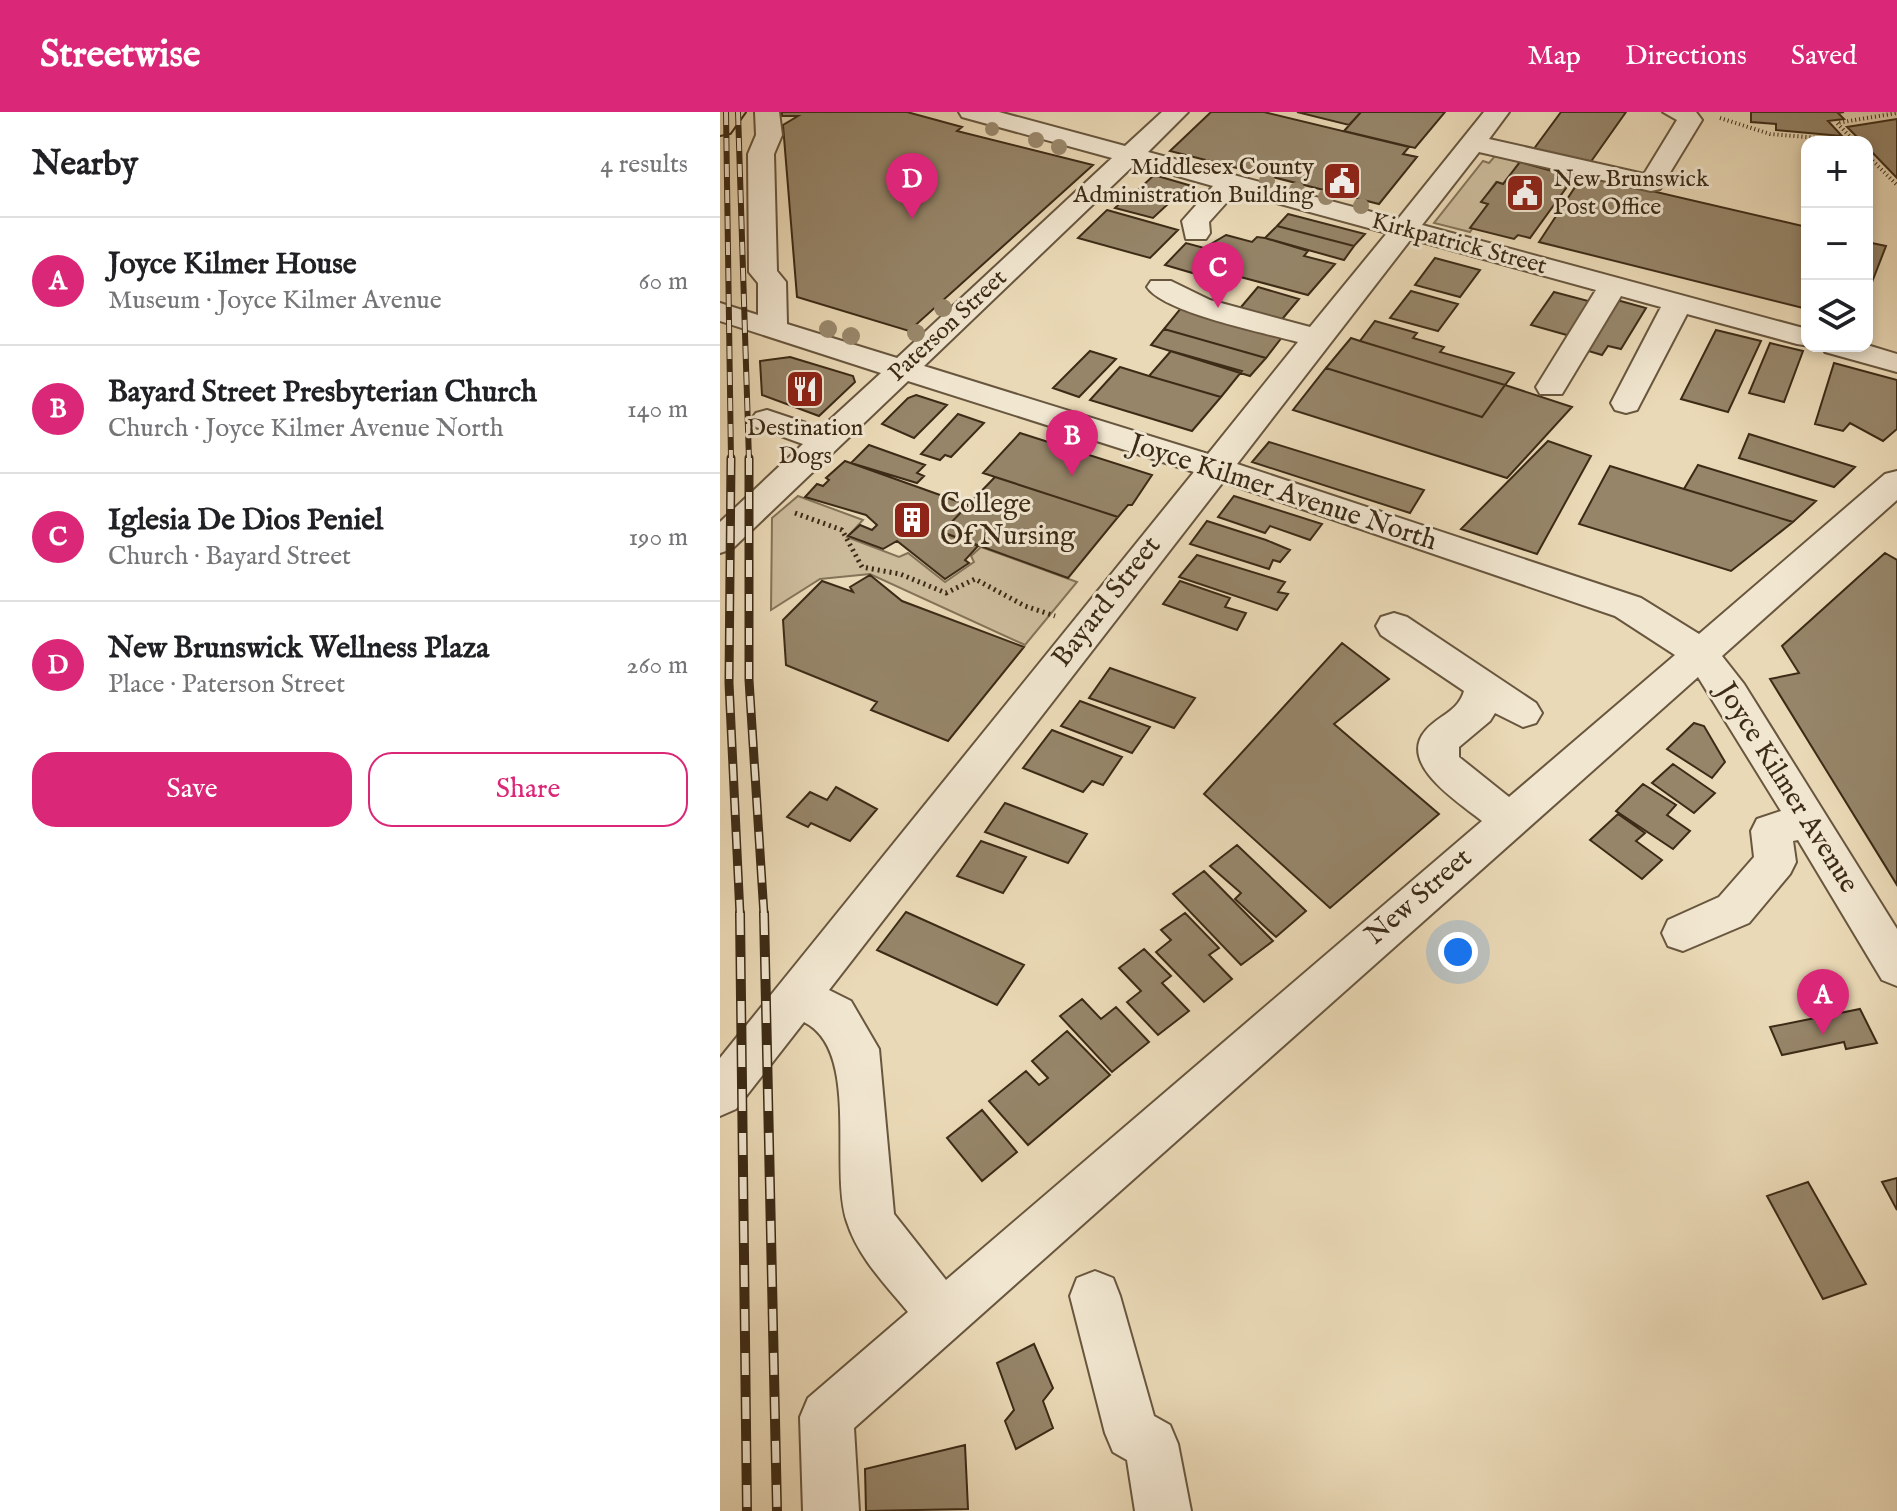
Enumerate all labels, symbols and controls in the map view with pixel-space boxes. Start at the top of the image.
text: Streetwise [40,32,200,80]
text: Map [1527,39,1581,74]
text: Directions [1625,39,1747,74]
text: Saved [1791,39,1857,74]
map controls [1801,136,1873,352]
button: + [1801,136,1873,208]
text: Nearby [32,143,138,186]
text: 4 results [600,148,688,181]
place label: Middlesex County Administration Building [1072,152,1315,211]
pin: D [886,153,938,219]
public building icon: Middlesex County Administration Building [1321,160,1363,202]
place label: New Brunswick Post Office [1553,164,1709,223]
public building icon: New Brunswick Post Office [1504,172,1546,214]
street label: Kirkpatrick Street [1368,206,1550,282]
button: − [1801,208,1873,280]
pin: C [1192,242,1244,308]
text: Joyce Kilmer House [108,246,356,284]
street label: Paterson Street [882,263,1014,389]
text: A [49,265,67,298]
text: 60 m [639,265,688,298]
button: layers [1801,280,1873,352]
text: Museum · Joyce Kilmer Avenue [108,284,442,317]
restaurant icon: Destination Dogs [784,368,826,410]
text: Bayard Street Presbyterian Church [108,374,537,412]
text: B [49,393,67,426]
text: 140 m [627,393,688,426]
pin: B [1046,410,1098,476]
text: Church · Joyce Kilmer Avenue North [108,412,503,445]
place label: Destination Dogs [747,413,864,472]
street label: Joyce Kilmer Avenue North [1122,426,1441,559]
place label: College Of Nursing [940,487,1076,554]
building icon: College Of Nursing [891,499,933,541]
text: Iglesia De Dios Peniel [108,502,383,540]
text: C [49,521,67,554]
text: 190 m [628,521,688,554]
street label: Bayard Street [1045,529,1169,675]
text: Church · Bayard Street [108,540,351,573]
text: New Brunswick Wellness Plaza [108,630,489,668]
text: D [48,649,68,682]
text: 260 m [626,649,688,682]
text: Place · Paterson Street [108,668,345,701]
street label: Joyce Kilmer Avenue [1707,674,1866,900]
button: Save [32,752,352,827]
button: Share [368,752,688,827]
street label: New Street [1358,841,1480,953]
your location [1438,932,1478,972]
pin: A [1797,969,1849,1035]

